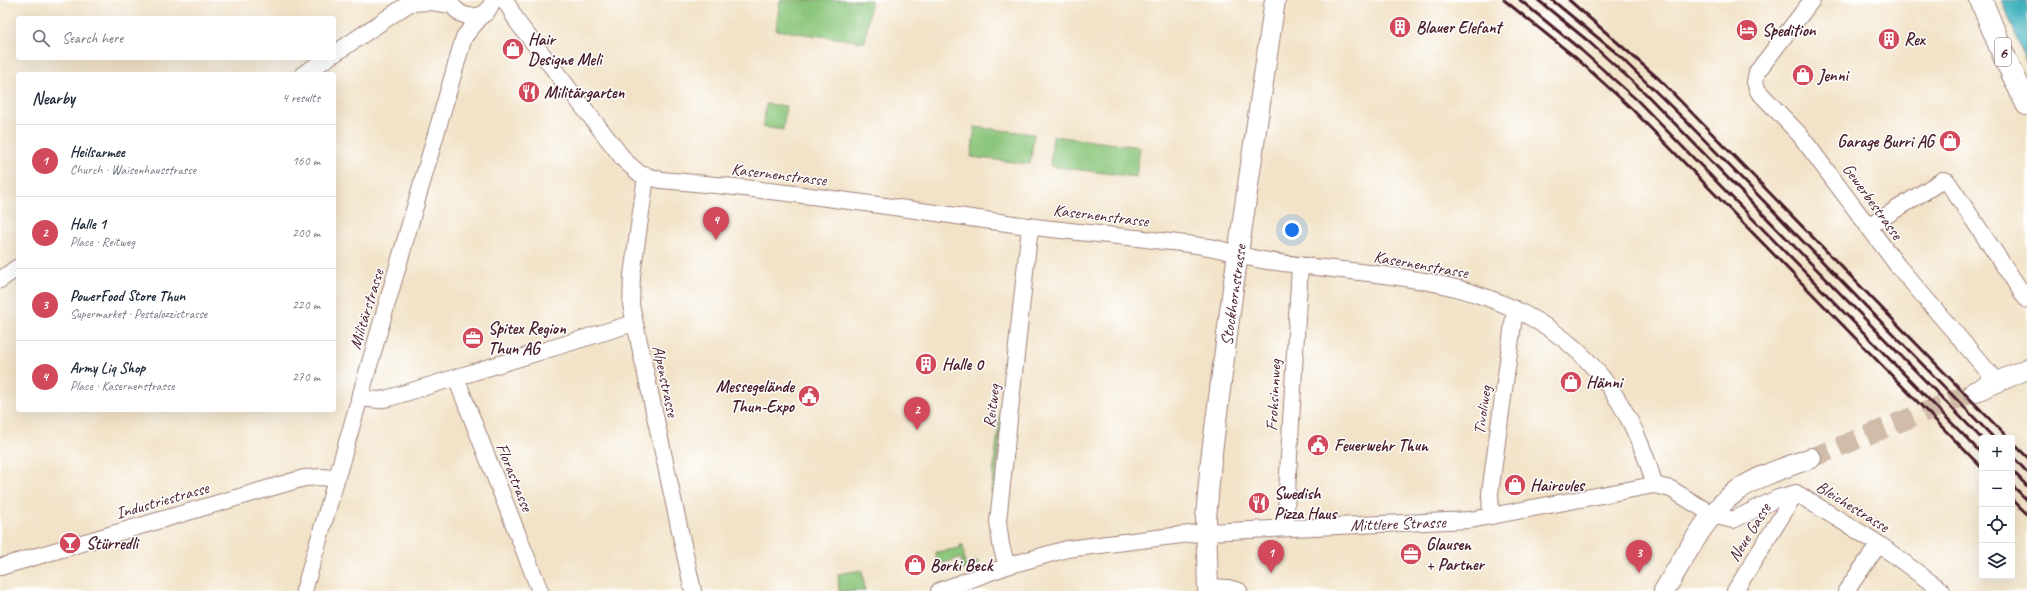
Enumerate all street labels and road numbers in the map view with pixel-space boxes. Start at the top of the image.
road number: 6 [1995,38,2011,66]
street label: Kasernenstrasse [730,158,829,191]
street label: Gewerbestrasse [1838,159,1908,245]
street label: Kasernenstrasse [1052,199,1151,232]
street label: Stockhornstrasse [1216,242,1251,347]
street label: Kasernenstrasse [1372,246,1471,283]
street label: Militärstrasse [344,265,389,352]
street label: Alpenstrasse [648,343,684,420]
street label: Frohsinnweg [1261,358,1286,432]
street label: Reitweg [978,382,1005,429]
street label: Tivoliweg [1469,383,1496,436]
street label: Florastrasse [491,440,538,516]
street label: Bleichestrasse [1812,476,1894,538]
street label: Industriestrasse [113,477,212,524]
street label: Neue Gasse [1723,498,1776,565]
street label: Mittlere Strasse [1350,511,1448,536]

